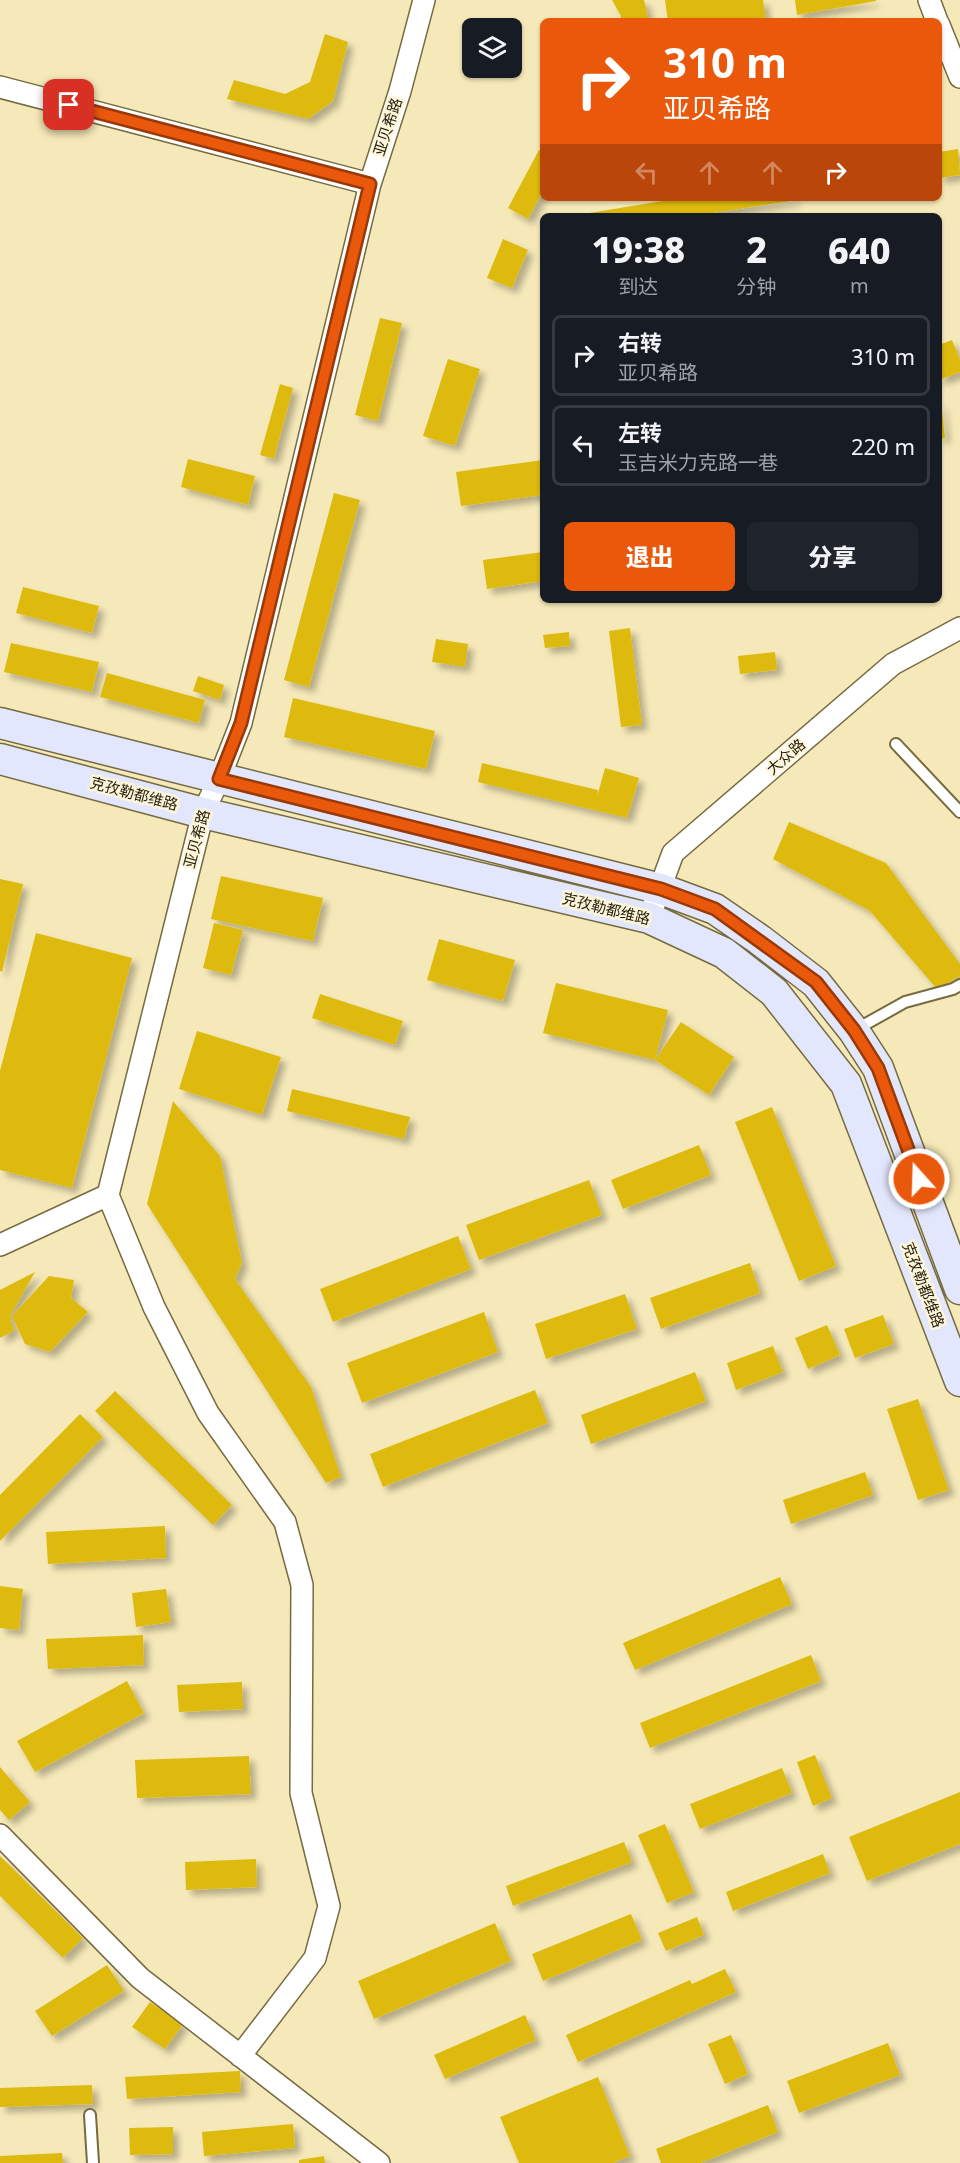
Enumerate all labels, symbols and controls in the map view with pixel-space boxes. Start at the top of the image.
map controls [462,18,522,78]
button: layers [462,18,522,78]
text: 310 m [663,33,787,90]
icon: right [564,42,642,120]
pin [43,79,94,130]
icon: arrive [52,88,85,121]
text: 亚贝希路 [663,89,771,126]
street label: 亚贝希路 [368,95,406,158]
icon: left [630,156,663,189]
icon: ahead [693,156,726,189]
icon: ahead [756,156,789,189]
icon: right [819,156,852,189]
text: 19:38 [592,225,685,274]
text: 2 [746,225,767,274]
text: 640 [828,226,890,275]
text: m [850,272,869,299]
text: 到达 [618,273,658,300]
text: 分钟 [737,273,777,300]
text: 右转 [618,327,662,357]
icon: right [567,339,600,372]
text: 310 m [851,341,915,371]
text: 亚贝希路 [618,359,698,386]
text: 左转 [618,417,662,447]
icon: left [567,429,600,462]
text: 220 m [851,431,915,461]
text: 玉吉米力克路一巷 [618,449,778,476]
button: 退出 [564,522,735,591]
button: 分享 [747,522,918,591]
street label: 大众路 [762,734,809,779]
street label: 克孜勒都维路 [88,772,180,814]
street label: 亚贝希路 [179,807,213,870]
street label: 克孜勒都维路 [560,887,652,929]
position arrow [887,1147,951,1211]
street label: 克孜勒都维路 [898,1239,949,1330]

